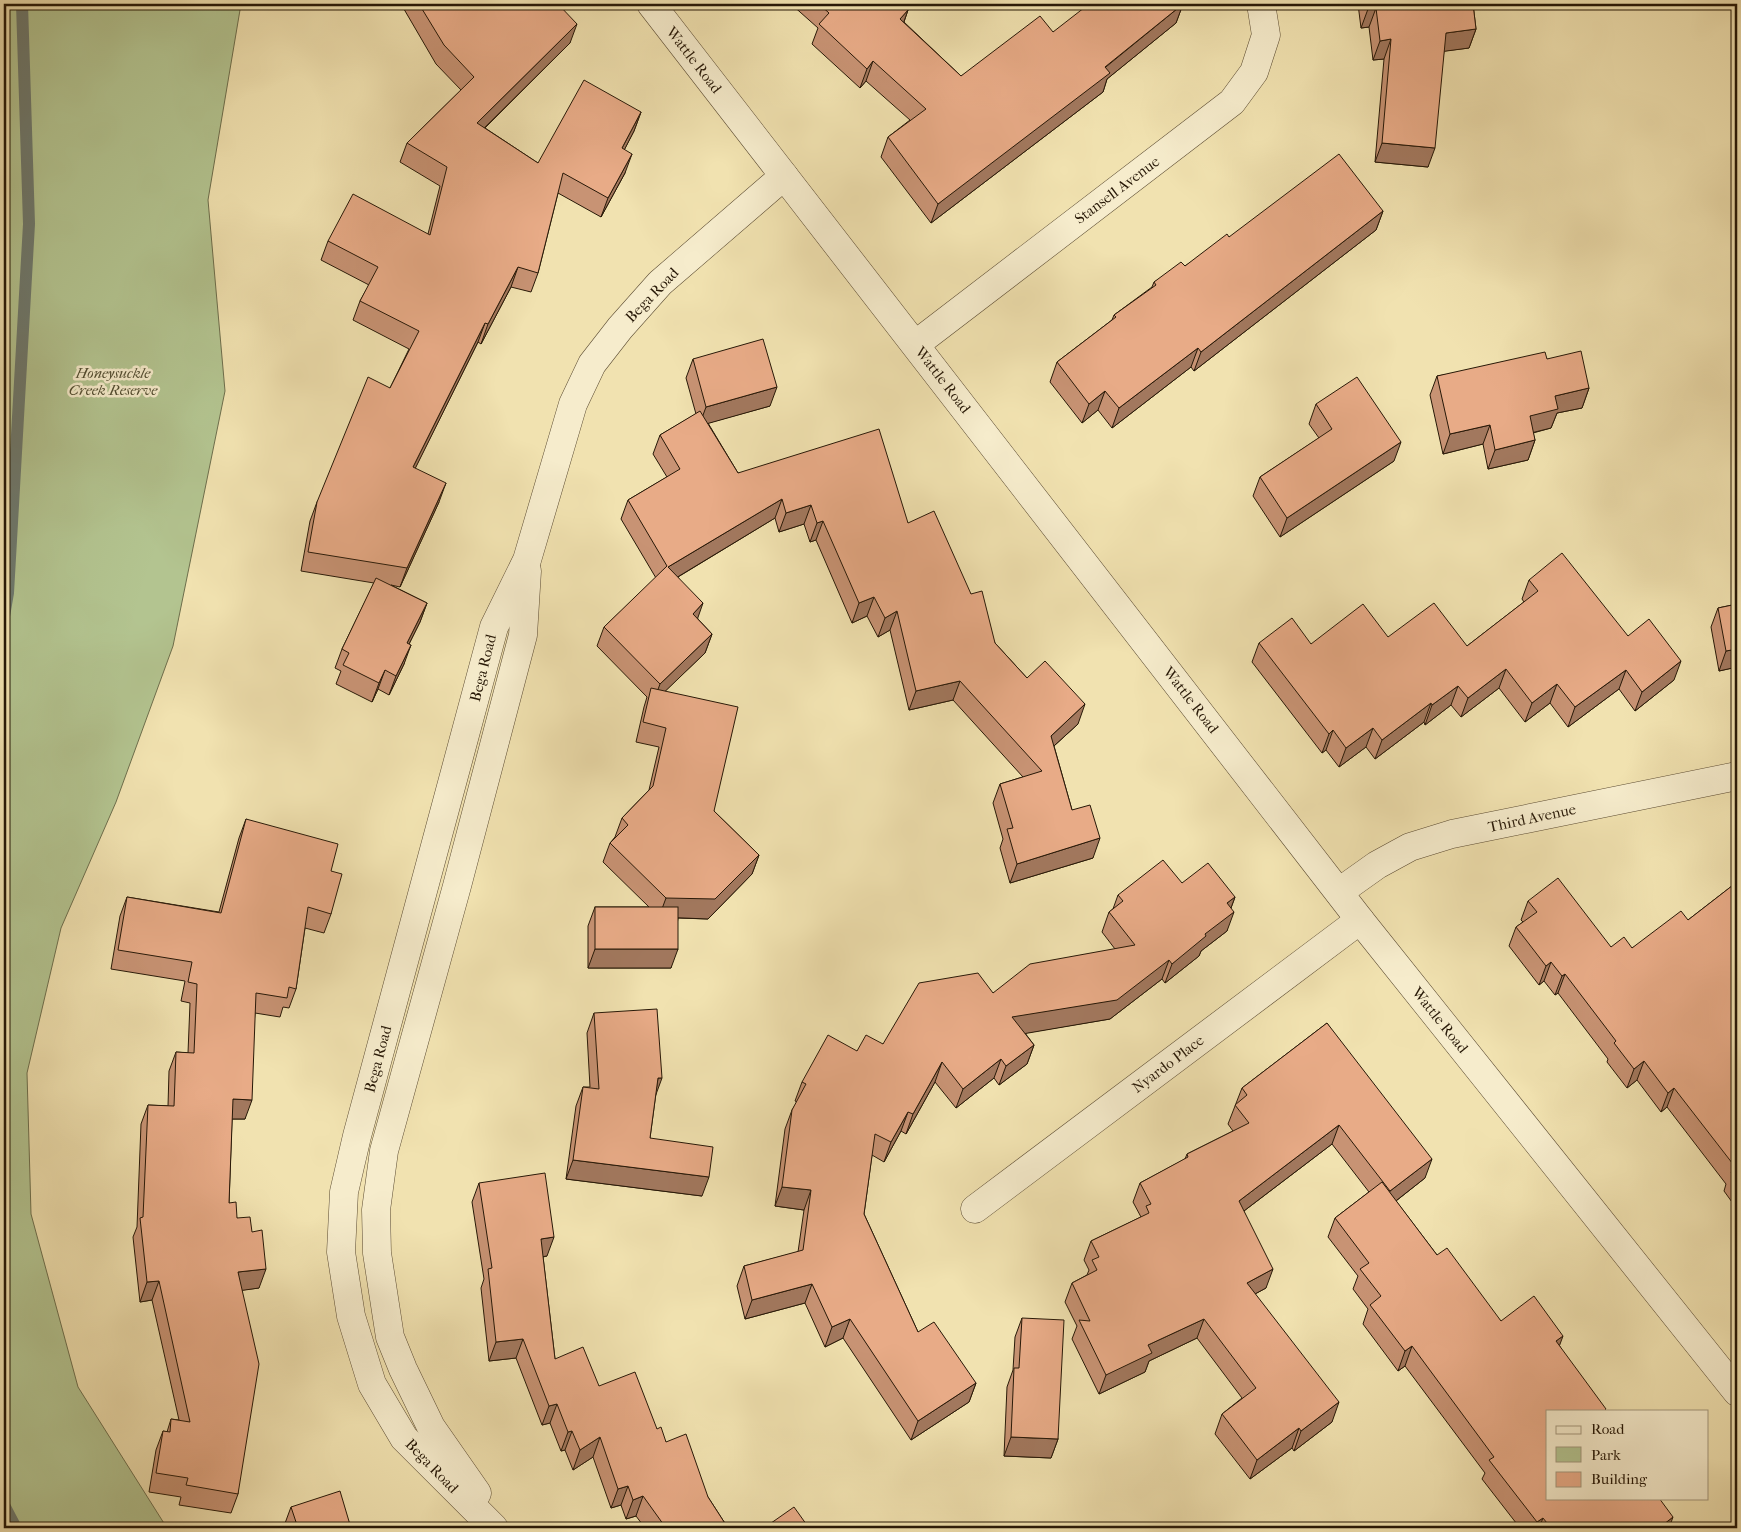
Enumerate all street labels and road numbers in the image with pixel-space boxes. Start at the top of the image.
street label: Wattle Road [662,22,726,97]
street label: Stansell Avenue [1071,152,1163,228]
street label: Bega Road [622,263,683,326]
street label: Wattle Road [911,342,975,417]
street label: Bega Road [466,632,500,704]
street label: Wattle Road [1159,662,1223,737]
street label: Third Avenue [1486,800,1578,836]
street label: Wattle Road [1407,983,1473,1057]
street label: Bega Road [360,1023,396,1095]
street label: Nyardo Place [1129,1031,1208,1097]
street label: Bega Road [402,1435,463,1498]

